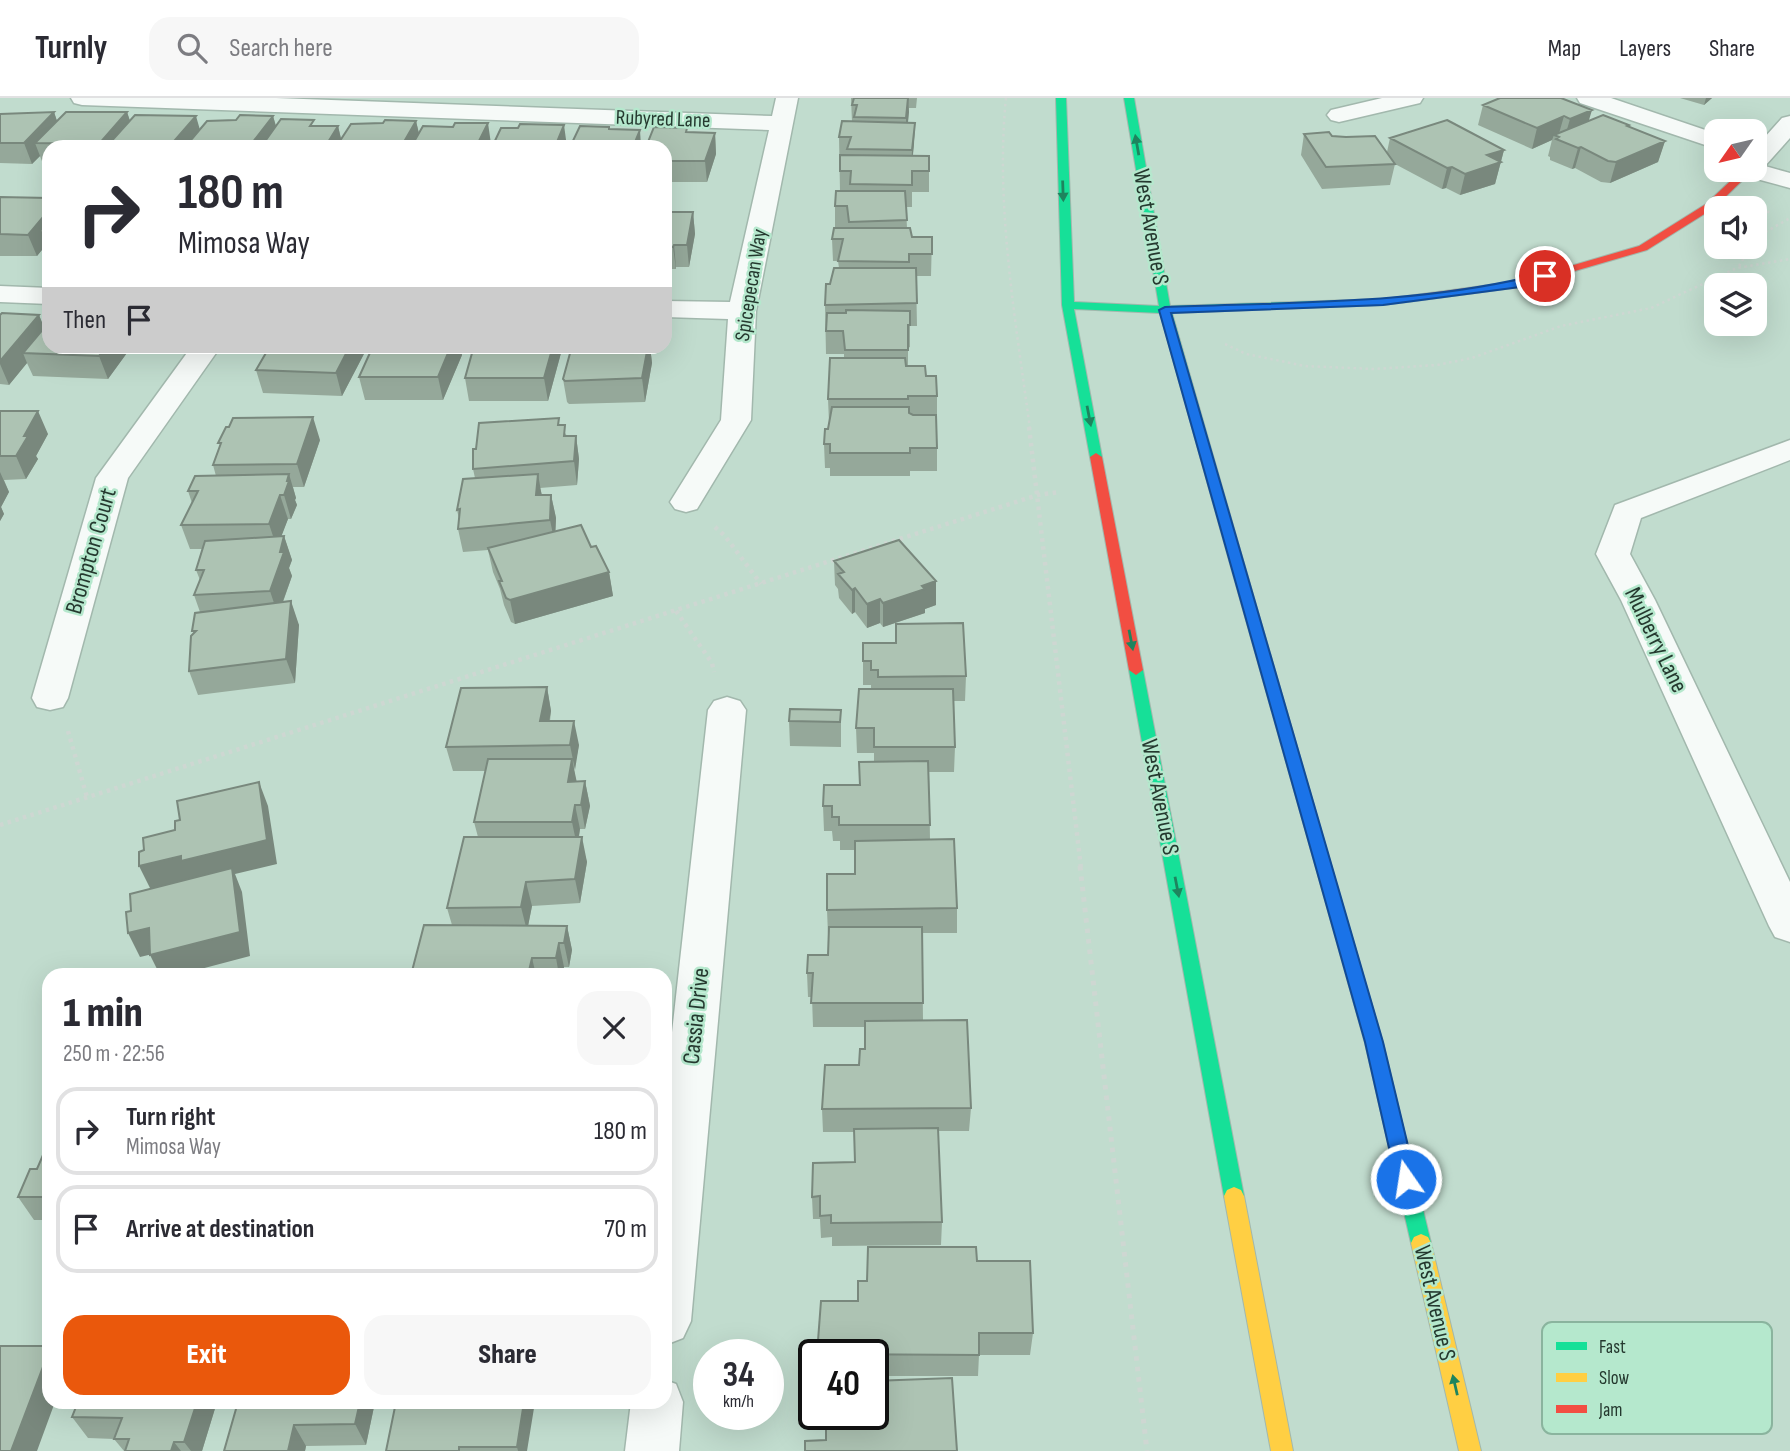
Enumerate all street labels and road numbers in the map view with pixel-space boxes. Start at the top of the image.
street label: Rubyred Lane [615,105,711,133]
street label: West Avenue S [1127,167,1175,287]
street label: Spicepecan Way [730,227,772,343]
street label: Brompton Court [59,485,123,617]
street label: Mulberry Lane [1618,583,1694,697]
street label: West Avenue S [1135,737,1185,857]
street label: Cassia Drive [677,966,715,1066]
street label: West Avenue S [1408,1243,1462,1363]

